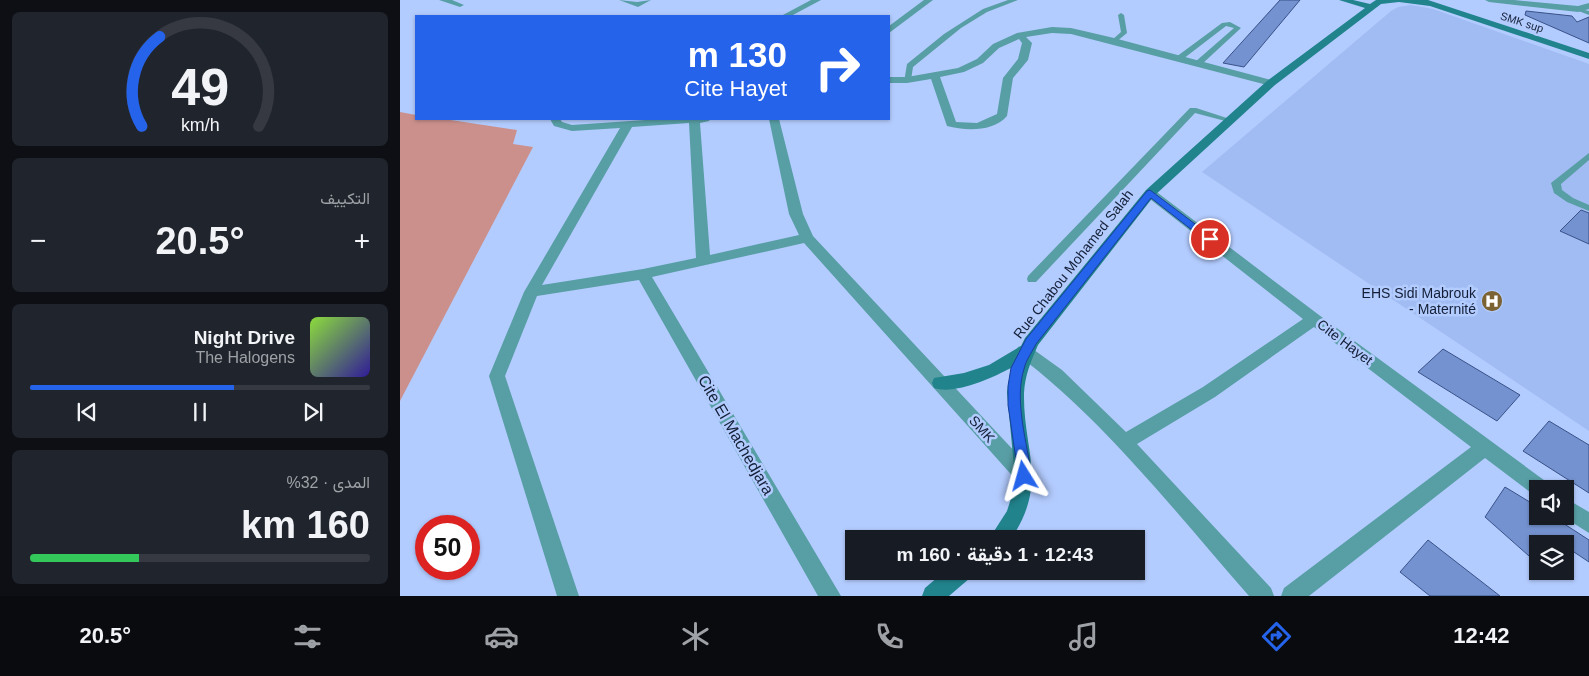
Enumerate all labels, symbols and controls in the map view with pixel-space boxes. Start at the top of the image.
street label: SMK sup [1499,9,1545,35]
text: 130 m [688,35,787,74]
icon: right [805,35,870,100]
text: 49 [171,58,229,116]
text: Cite Hayet [684,76,787,101]
text: km/h [181,115,219,135]
street label: Rue Chabou Mohamed Salah [1010,186,1136,342]
text: التكييف [320,190,370,207]
pin [1189,218,1231,260]
text: 20.5° [155,220,245,262]
text: − [30,225,46,256]
text: + [354,225,370,256]
icon: arrive [1196,225,1224,253]
place label: EHS Sidi Mabrouk - Maternité [1362,285,1477,317]
hospital icon: EHS Sidi Mabrouk - Maternité [1480,289,1504,313]
street label: Cite Hayet [1314,316,1376,368]
text: Night Drive [194,327,295,348]
text: The Halogens [195,349,295,366]
street label: Cite El Machedjara [695,372,777,498]
icon: previous [73,398,101,426]
icon: pause [186,398,214,426]
icon: next [299,398,327,426]
street label: SMK [966,412,999,446]
position arrow [997,449,1049,501]
text: المدى · 32% [286,474,370,491]
map controls [1529,480,1574,580]
button: sound [1529,480,1574,525]
text: 160 km [241,504,370,546]
speed limit sign: 50 [415,515,480,580]
button: layers [1529,535,1574,580]
text: 12:43 · 1 دقيقة · 160 m [897,544,1093,565]
icon: filters [290,619,325,654]
icon: car [484,619,519,654]
icon: climate [678,619,713,654]
icon: phone [872,619,907,654]
icon: music [1066,619,1101,654]
icon: directions [1259,619,1294,654]
text: 20.5° [80,623,131,648]
text: 12:42 [1453,623,1510,648]

